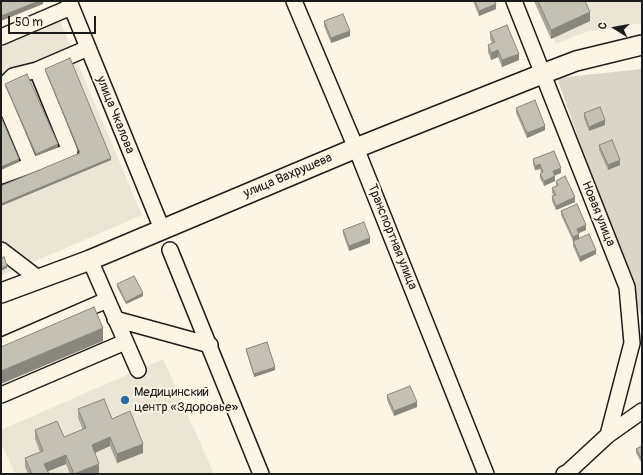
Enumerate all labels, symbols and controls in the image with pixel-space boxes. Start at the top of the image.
scale bar [10,8,98,34]
north arrow [595,8,635,48]
text: 50 m [15,15,43,30]
text: С [596,21,610,30]
street label: улица Чкалова [92,74,138,156]
street label: улица Вахрушева [241,150,335,202]
street label: Новая улица [578,179,618,249]
street label: Транспортная улица [364,182,420,292]
place label: Медицинский центр «Здоровье» [134,385,238,416]
marker: Медицинский центр «Здоровье» [119,394,131,406]

